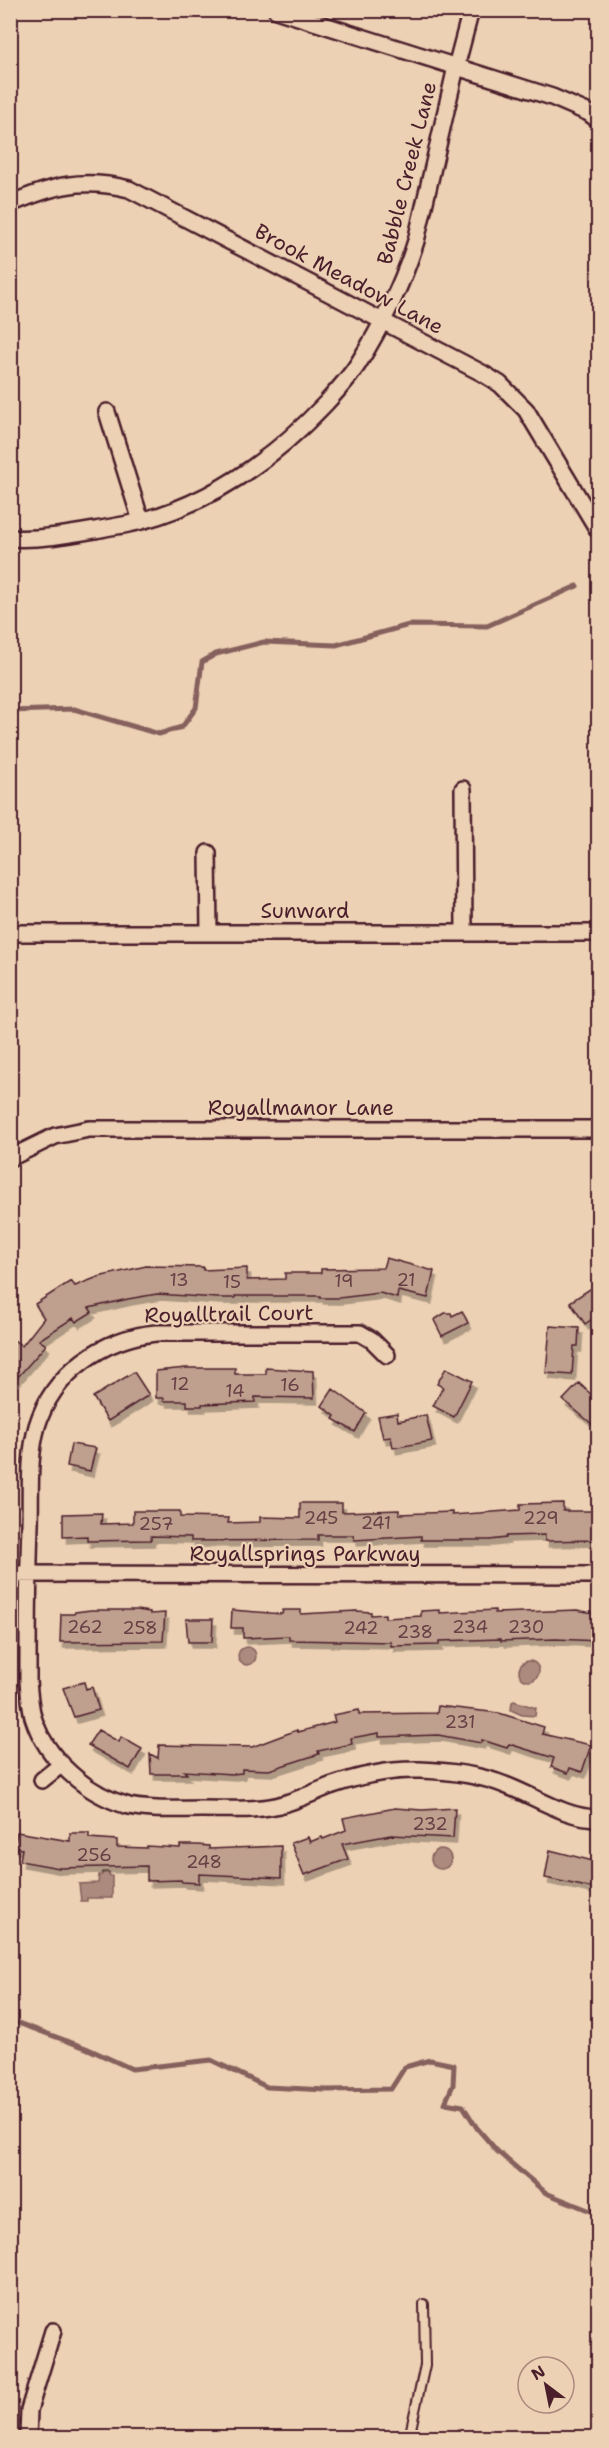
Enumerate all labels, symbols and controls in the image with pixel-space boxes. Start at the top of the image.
street label: Babble Creek Lane [371,79,443,267]
street label: Brook Meadow Lane [250,217,448,341]
street label: Sunward [261,897,349,925]
street label: Royallmanor Lane [208,1094,394,1122]
house number: 13 [169,1268,189,1292]
house number: 21 [396,1268,416,1292]
house number: 19 [334,1269,354,1293]
house number: 15 [223,1270,241,1294]
street label: Royalltrail Court [144,1299,314,1329]
house number: 12 [170,1372,190,1396]
house number: 16 [280,1373,300,1397]
house number: 14 [225,1379,245,1403]
house number: 245 [304,1506,338,1530]
house number: 229 [523,1506,559,1530]
house number: 241 [361,1511,391,1535]
house number: 257 [139,1512,173,1536]
street label: Royallsprings Parkway [190,1540,421,1568]
house number: 262 [67,1615,103,1639]
house number: 234 [452,1615,488,1639]
house number: 230 [508,1615,544,1639]
house number: 258 [122,1616,158,1640]
house number: 242 [343,1616,379,1640]
house number: 238 [397,1620,433,1644]
house number: 231 [445,1710,475,1734]
house number: 232 [412,1812,448,1836]
house number: 256 [76,1843,112,1867]
house number: 248 [186,1850,222,1874]
north arrow [516,2355,576,2415]
text: N [527,2360,549,2385]

